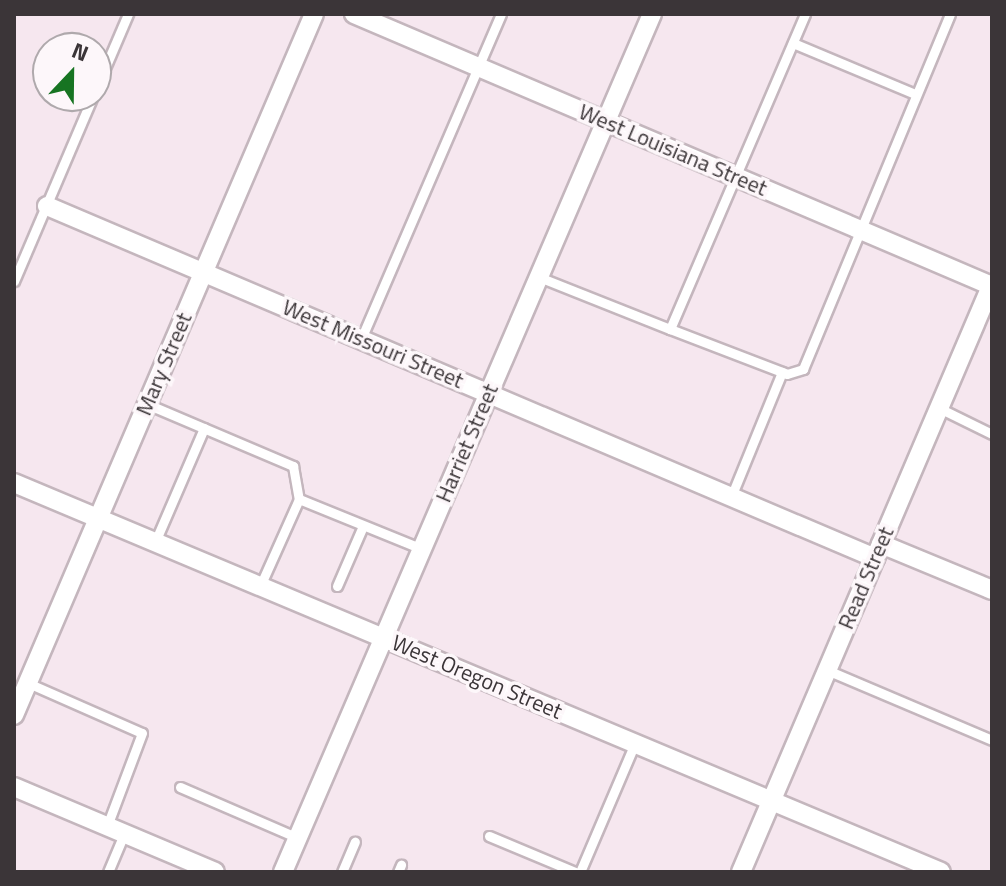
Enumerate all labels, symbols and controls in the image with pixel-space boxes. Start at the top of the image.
north arrow [32,32,112,112]
text: N [67,33,94,70]
street label: West Louisiana Street [575,98,771,202]
street label: West Missouri Street [279,294,467,394]
street label: Mary Street [130,309,198,419]
street label: Harriet Street [430,380,504,506]
street label: Read Street [833,523,899,633]
street label: West Oregon Street [388,629,566,725]

